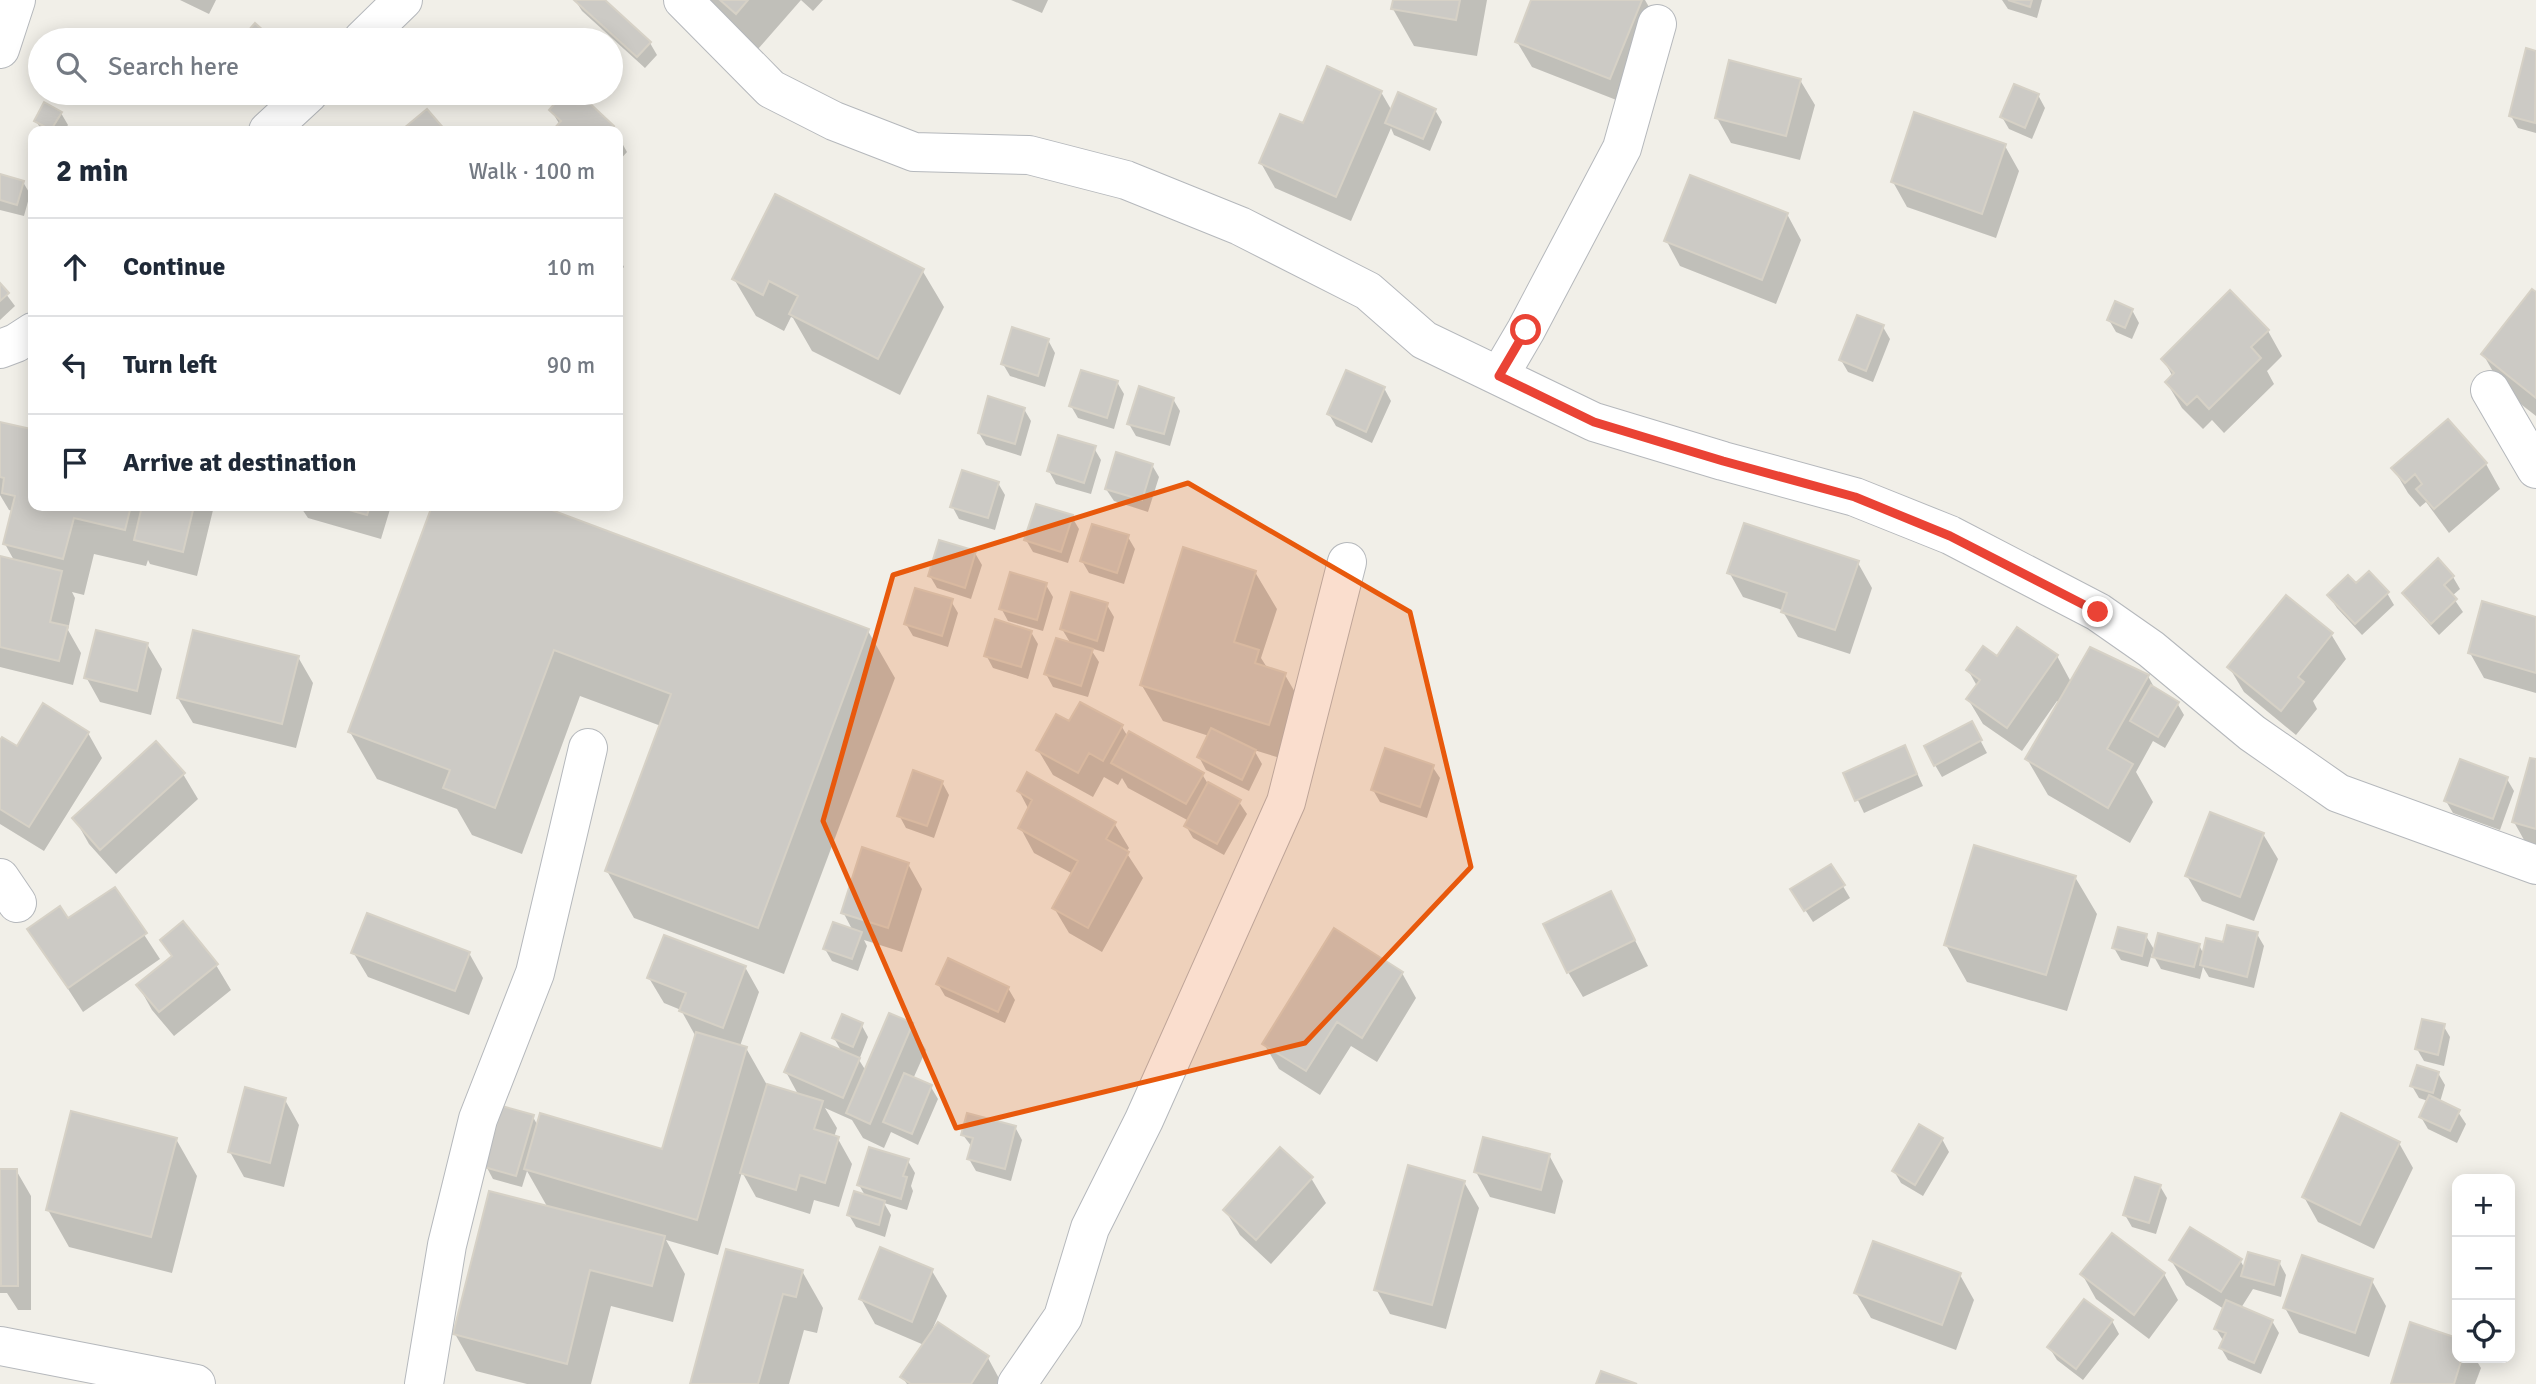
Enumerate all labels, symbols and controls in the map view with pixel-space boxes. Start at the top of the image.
search box [28,28,623,105]
icon: search [52,48,90,86]
text: Search here [108,51,239,83]
text: 2 min [56,153,128,190]
text: Walk · 100 m [469,157,595,186]
icon: ahead [56,248,94,286]
text: Continue [123,251,225,283]
text: 10 m [547,253,595,282]
route start [1510,314,1541,345]
icon: left [56,346,94,384]
text: Turn left [123,349,217,381]
text: 90 m [547,351,595,380]
icon: arrive [56,444,94,482]
text: Arrive at destination [123,447,356,479]
route end [2082,596,2113,627]
map controls [2452,1174,2515,1363]
button: + [2452,1174,2515,1237]
button: − [2452,1237,2515,1300]
button: locate [2452,1300,2515,1363]

